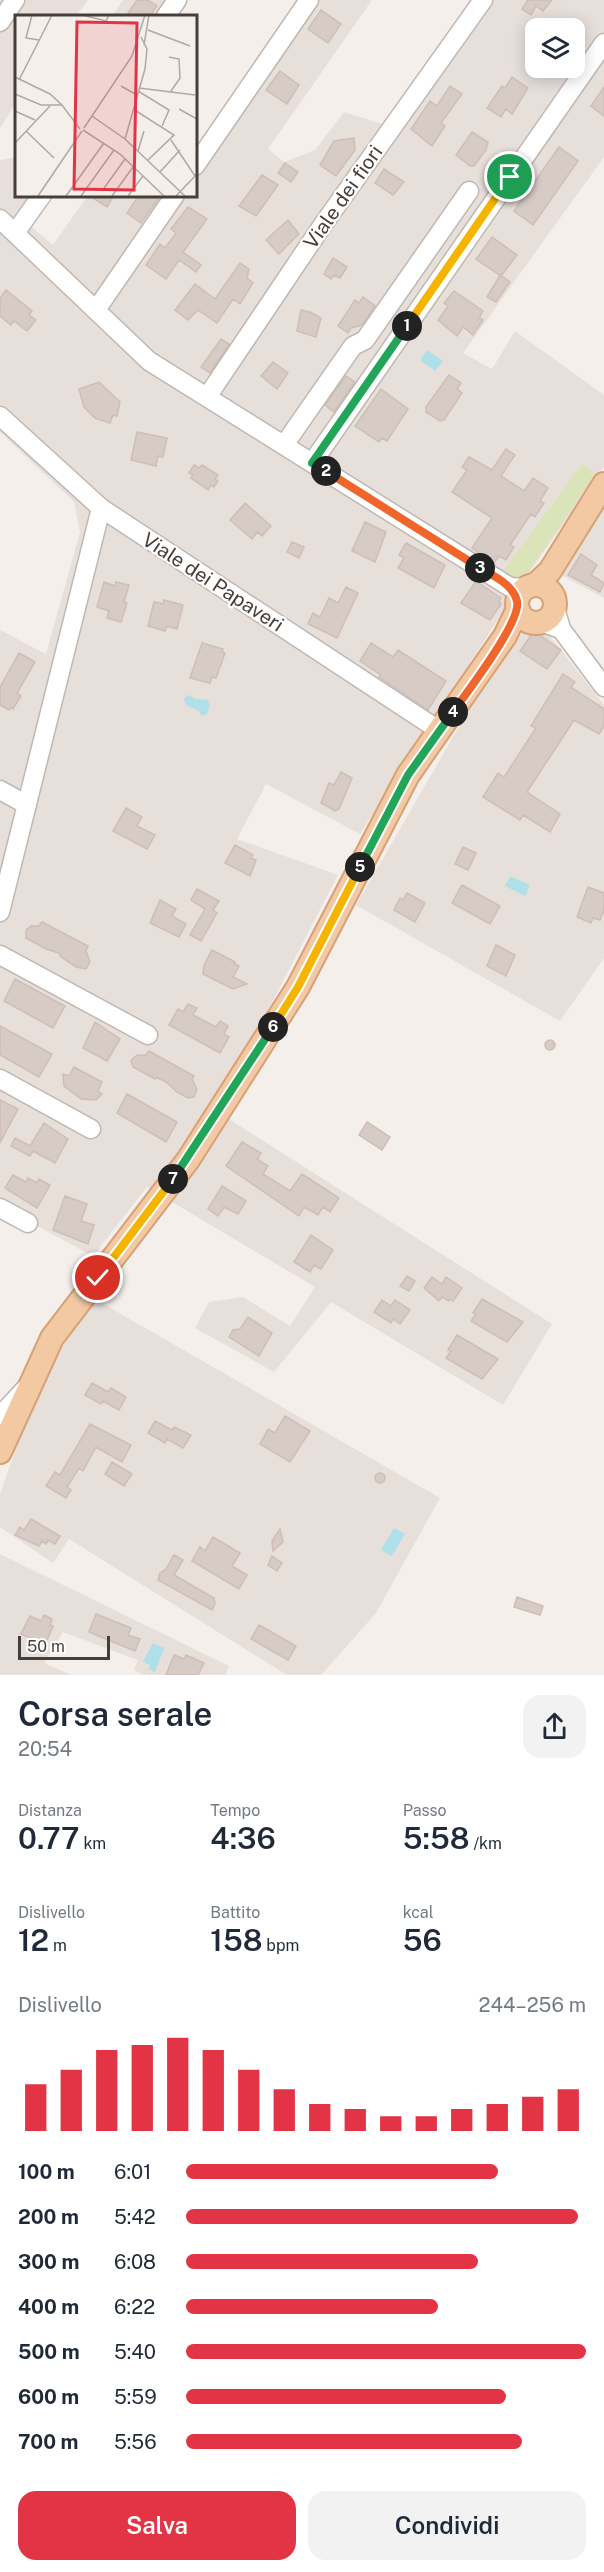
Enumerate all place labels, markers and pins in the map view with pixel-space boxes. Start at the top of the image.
pin [484,151,535,202]
pin: 1 [392,311,422,341]
pin: 2 [311,456,341,486]
pin: 3 [465,553,495,583]
pin: 4 [438,697,468,727]
pin: 5 [345,852,375,882]
pin: 6 [258,1012,288,1042]
pin: 7 [158,1164,188,1194]
pin [72,1252,123,1303]

